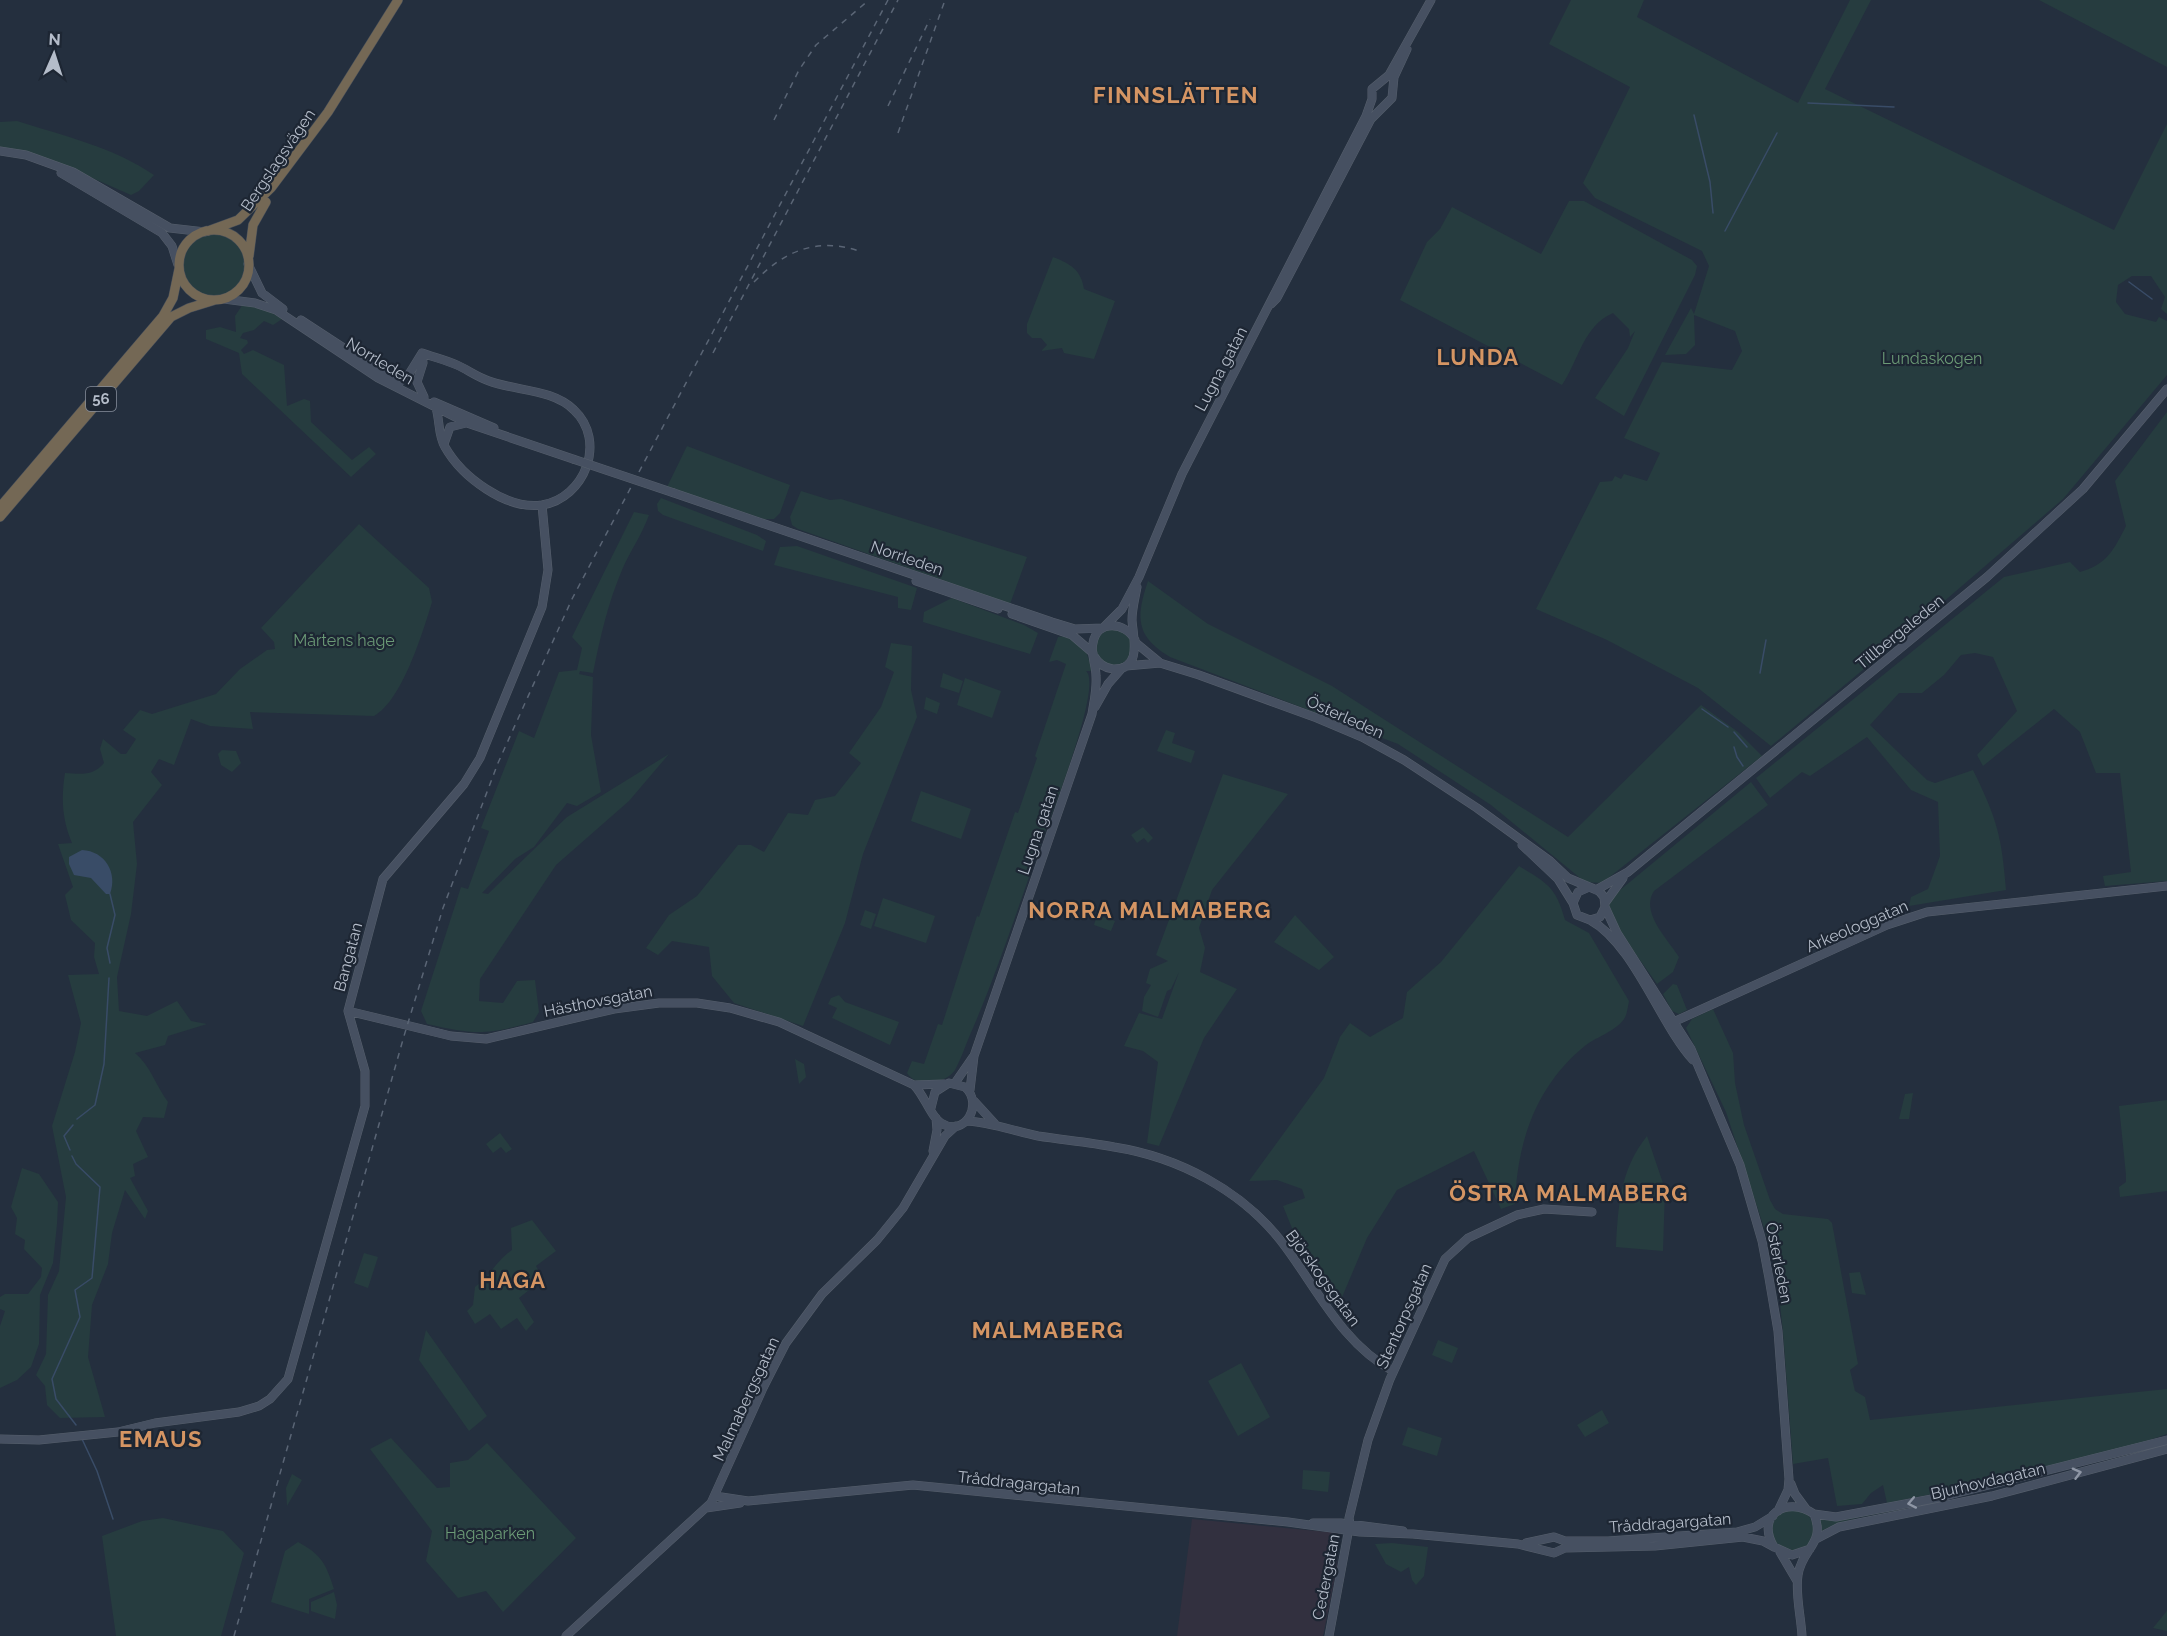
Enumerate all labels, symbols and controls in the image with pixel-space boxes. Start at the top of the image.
north arrow [24,24,84,84]
text: N [48,30,61,49]
district label: FINNSLÄTTEN [1093,82,1259,108]
street label: Bergslagsvägen [237,105,319,215]
street label: Lugna gatan [1191,324,1251,414]
street label: Norrleden [343,333,417,389]
district label: LUNDA [1436,344,1520,370]
park label: Lundaskogen [1882,349,1982,368]
road number: 56 [86,387,116,411]
street label: Norrleden [868,537,946,579]
street label: Tillbergaleden [1852,591,1948,673]
park label: Mårtens hage [293,631,395,650]
street label: Österleden [1304,691,1387,742]
street label: Lugna gatan [1014,783,1062,877]
street label: Arkeologgatan [1803,896,1911,956]
district label: NORRA MALMABERG [1028,897,1272,923]
street label: Bangatan [330,920,366,994]
street label: Hästhovsgatan [542,981,654,1021]
district label: ÖSTRA MALMABERG [1449,1180,1689,1206]
street label: Österleden [1762,1221,1797,1305]
street label: Björskogsgatan [1282,1226,1364,1330]
street label: Stentorpsgatan [1372,1260,1436,1372]
district label: HAGA [479,1267,547,1293]
district label: MALMABERG [972,1317,1124,1343]
street label: Malmabergsgatan [709,1334,783,1464]
district label: EMAUS [119,1426,203,1452]
street label: Bjurhovdagatan [1929,1459,2047,1503]
street label: Tråddragargatan [957,1467,1081,1499]
one-way arrow [2071,1468,2081,1480]
one-way arrow [1907,1496,1917,1509]
street label: Tråddragargatan [1608,1509,1732,1537]
park label: Hagaparken [445,1524,535,1543]
street label: Cedergatan [1308,1532,1344,1622]

